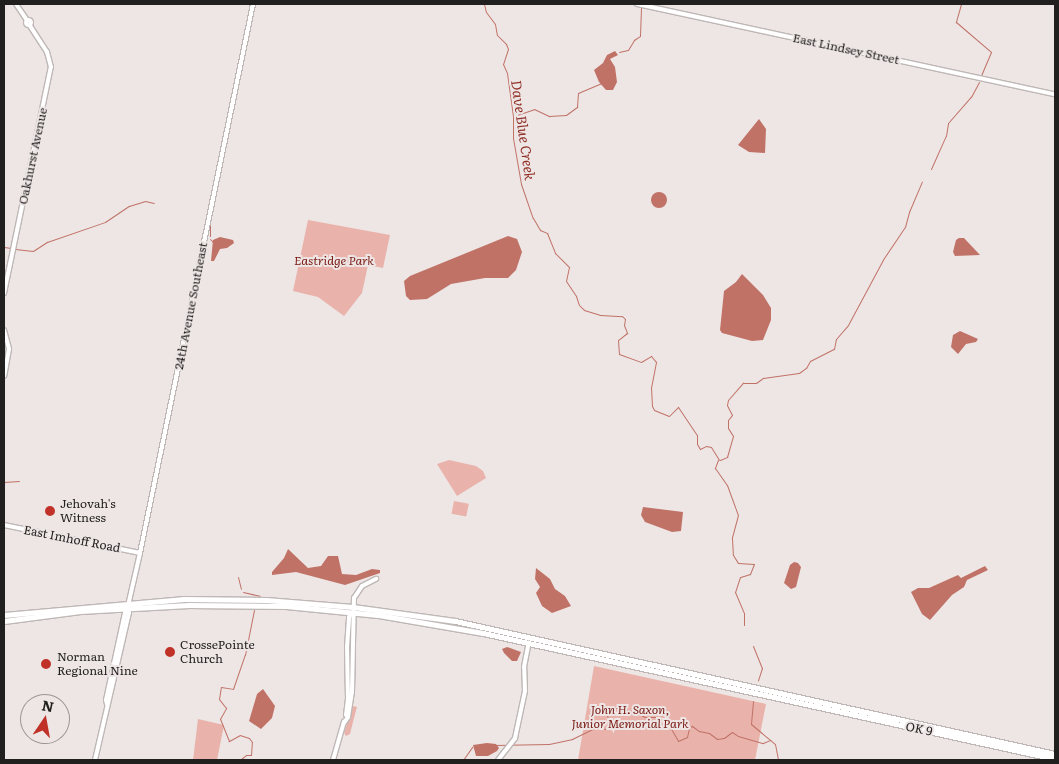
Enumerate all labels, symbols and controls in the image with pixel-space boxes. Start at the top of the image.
street label: East Lindsey Street [791,31,901,67]
water label: Dave Blue Creek [509,79,539,181]
street label: Oakhurst Avenue [16,106,50,206]
street label: 24th Avenue Southeast [172,241,210,371]
park label: Eastridge Park [294,254,374,268]
place label: Jehovah's Witness [60,497,116,525]
marker: Jehovah's Witness [44,505,56,517]
street label: East Imhoff Road [22,523,122,555]
place label: CrossePointe Church [180,638,255,666]
marker: CrossePointe Church [164,646,176,658]
place label: Norman Regional Nine [57,650,138,678]
marker: Norman Regional Nine [39,657,53,671]
north arrow [20,694,70,744]
text: N [40,694,56,716]
park label: John H. Saxon, Junior Memorial Park [571,703,689,731]
street label: OK 9 [904,719,934,739]

